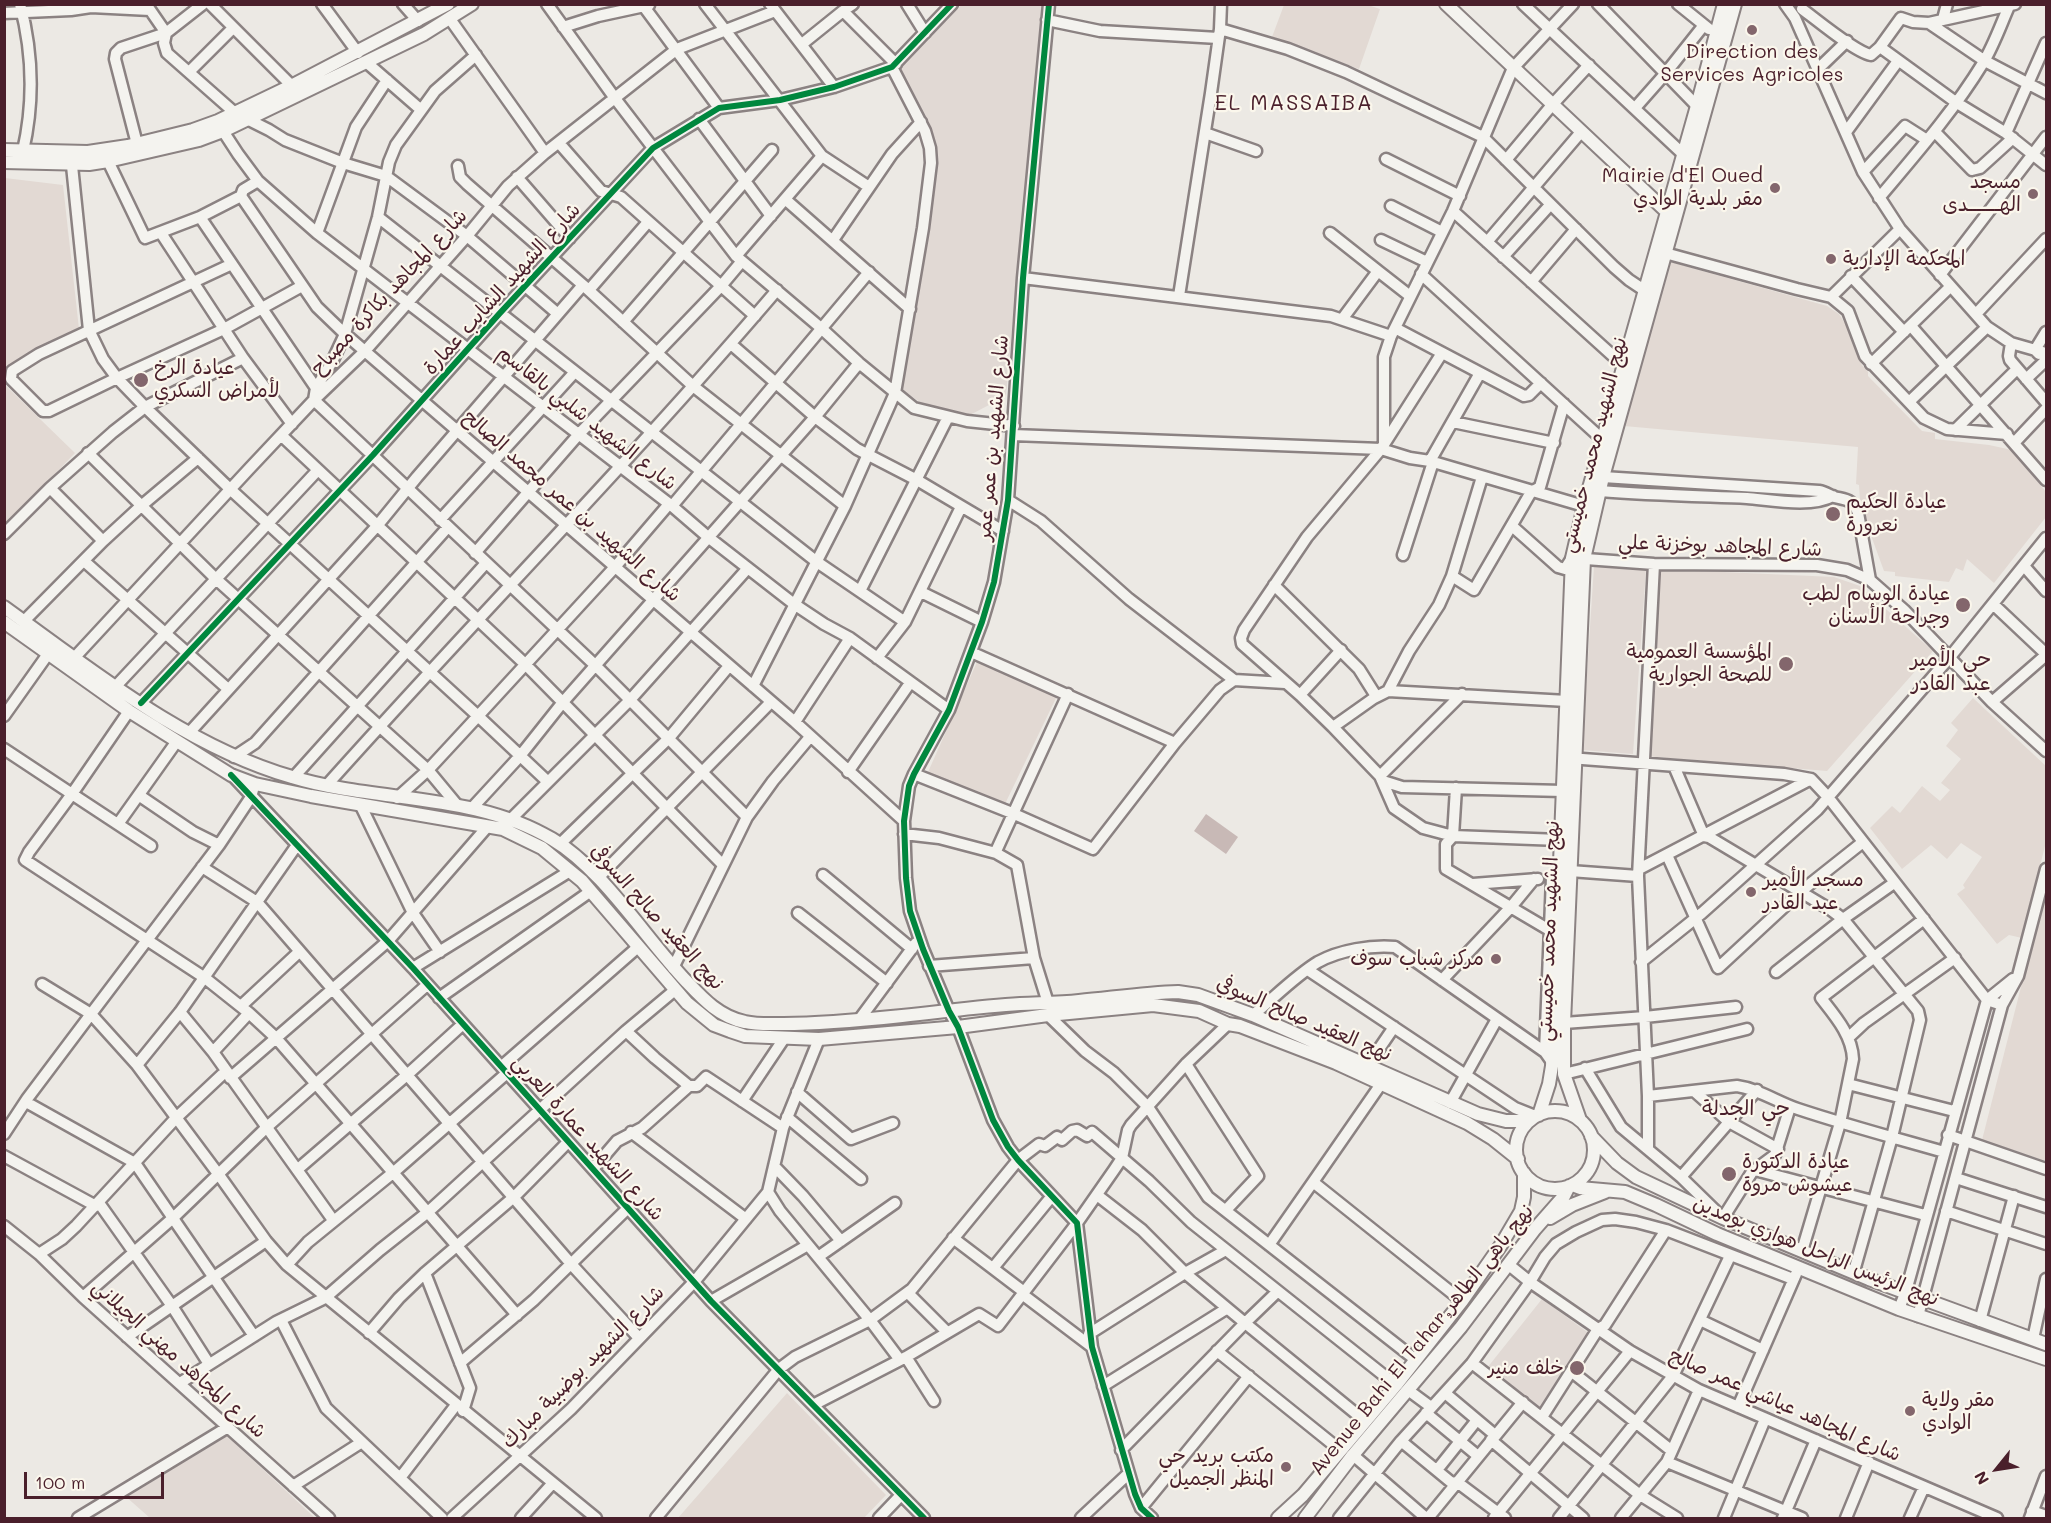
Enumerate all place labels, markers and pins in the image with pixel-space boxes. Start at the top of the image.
marker: Direction des Services Agricoles [1745,23,1759,37]
place label: Direction des Services Agricoles [1661,40,1843,87]
place label: Mairie d'El Oued مقر بلدية الوادي [1602,164,1763,211]
place label: مسجد الهـــــــدى [1943,170,2021,217]
marker: Mairie d'El Oued مقر بلدية الوادي [1768,181,1782,195]
marker: مسجد الهـــــــدى [2026,187,2040,201]
place label: المحكمة الإدارية [1843,247,1965,271]
marker: المحكمة الإدارية [1824,252,1838,266]
place label: عيادة الرخ لأمراض السكري [154,356,280,403]
marker: عيادة الرخ لأمراض السكري [132,371,150,389]
place label: عيادة الحكيم نعرورة [1846,490,1946,537]
marker: عيادة الحكيم نعرورة [1824,505,1842,523]
place label: عيادة الوسام لطب وجراحة الأسنان [1802,582,1950,629]
marker: عيادة الوسام لطب وجراحة الأسنان [1954,596,1972,614]
place label: المؤسسة العمومية للصحة الجوارية [1627,640,1772,687]
marker: المؤسسة العمومية للصحة الجوارية [1777,655,1795,673]
place label: مسجد الأمير عبد القادر [1763,868,1864,915]
marker: مسجد الأمير عبد القادر [1744,885,1758,899]
place label: مركز شباب سوف [1350,947,1484,971]
marker: مركز شباب سوف [1489,952,1503,966]
place label: عيادة الدكتورة عيشوش مروة [1742,1150,1853,1197]
marker: عيادة الدكتورة عيشوش مروة [1720,1165,1738,1183]
place label: خلف منير [1488,1356,1564,1380]
marker: خلف منير [1568,1359,1586,1377]
place label: مقر ولاية الوادي [1922,1388,1995,1435]
marker: مقر ولاية الوادي [1903,1404,1917,1418]
place label: مكتب بريد حي المنظر الجميل [1158,1444,1274,1491]
marker: مكتب بريد حي المنظر الجميل [1279,1460,1293,1474]

